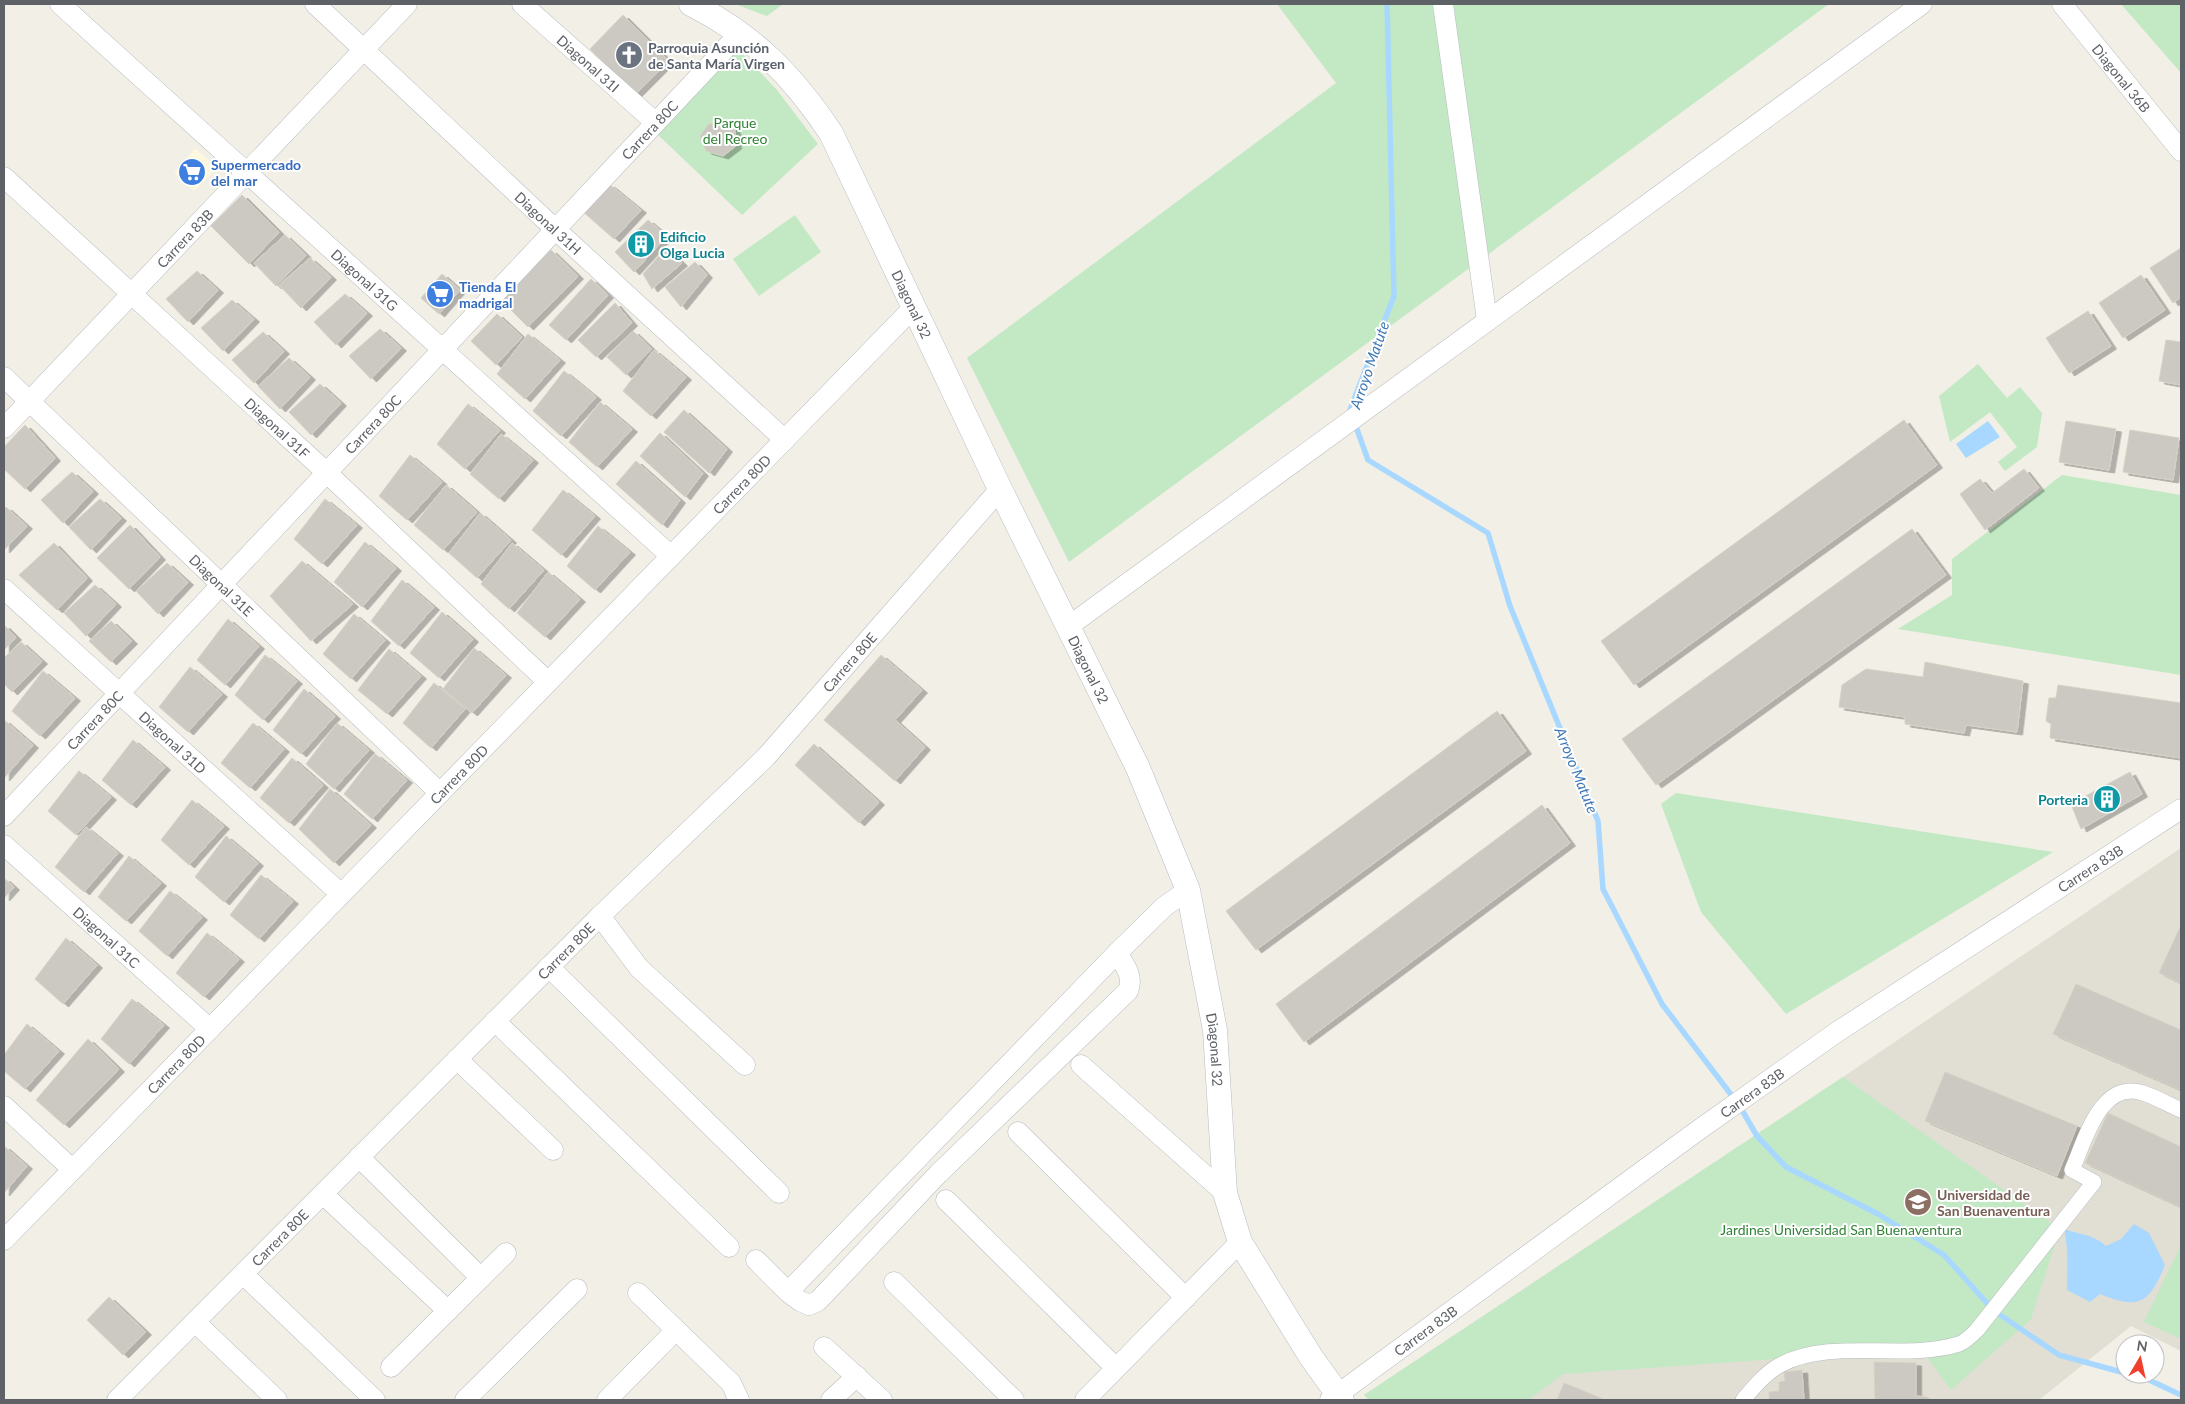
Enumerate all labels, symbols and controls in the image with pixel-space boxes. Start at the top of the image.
street label: Diagonal 31I [554,31,623,95]
place label: Parroquia Asunción de Santa María Virgen [648,39,785,72]
church icon: Parroquia Asunción de Santa María Virgen [614,40,644,70]
street label: Diagonal 36B [2089,40,2154,115]
street label: Carrera 80C [617,96,681,163]
park label: Parque del Recreo [703,114,767,147]
place label: Supermercado del mar [211,156,301,189]
supermarket icon: Supermercado del mar [177,157,207,187]
street label: Diagonal 31H [512,188,585,258]
street label: Carrera 83B [153,205,216,271]
place label: Edificio Olga Lucia [660,228,725,261]
building icon: Edificio Olga Lucia [626,229,656,259]
street label: Diagonal 31G [328,245,402,314]
street label: Diagonal 32 [889,267,936,341]
place label: Tienda El madrigal [459,278,516,311]
supermarket icon: Tienda El madrigal [425,279,455,309]
water label: Arroyo Matute [1345,319,1392,412]
street label: Carrera 80C [341,390,405,457]
street label: Diagonal 31F [242,394,314,462]
street label: Carrera 80D [709,451,774,517]
street label: Diagonal 31E [186,550,257,619]
street label: Carrera 80E [819,629,880,695]
street label: Diagonal 32 [1065,632,1113,706]
street label: Carrera 80C [63,686,127,753]
street label: Diagonal 31D [136,707,210,777]
water label: Arroyo Matute [1551,723,1602,816]
street label: Carrera 80D [426,741,491,807]
building icon: Porteria [2092,784,2122,814]
place label: Porteria [2038,791,2088,808]
street label: Carrera 83B [2054,841,2126,895]
street label: Diagonal 31C [70,903,144,971]
street label: Carrera 80E [534,918,598,983]
street label: Diagonal 32 [1203,1011,1227,1087]
street label: Carrera 80D [143,1031,208,1097]
street label: Carrera 83B [1716,1064,1787,1121]
place label: Universidad de San Buenaventura [1937,1186,2050,1219]
school or university icon: Universidad de San Buenaventura [1903,1187,1933,1217]
street label: Carrera 80E [247,1205,311,1269]
park label: Jardines Universidad San Buenaventura [1720,1221,1962,1238]
street label: Carrera 83B [1390,1301,1460,1359]
north arrow [2115,1334,2165,1384]
text: N [2135,1336,2149,1355]

